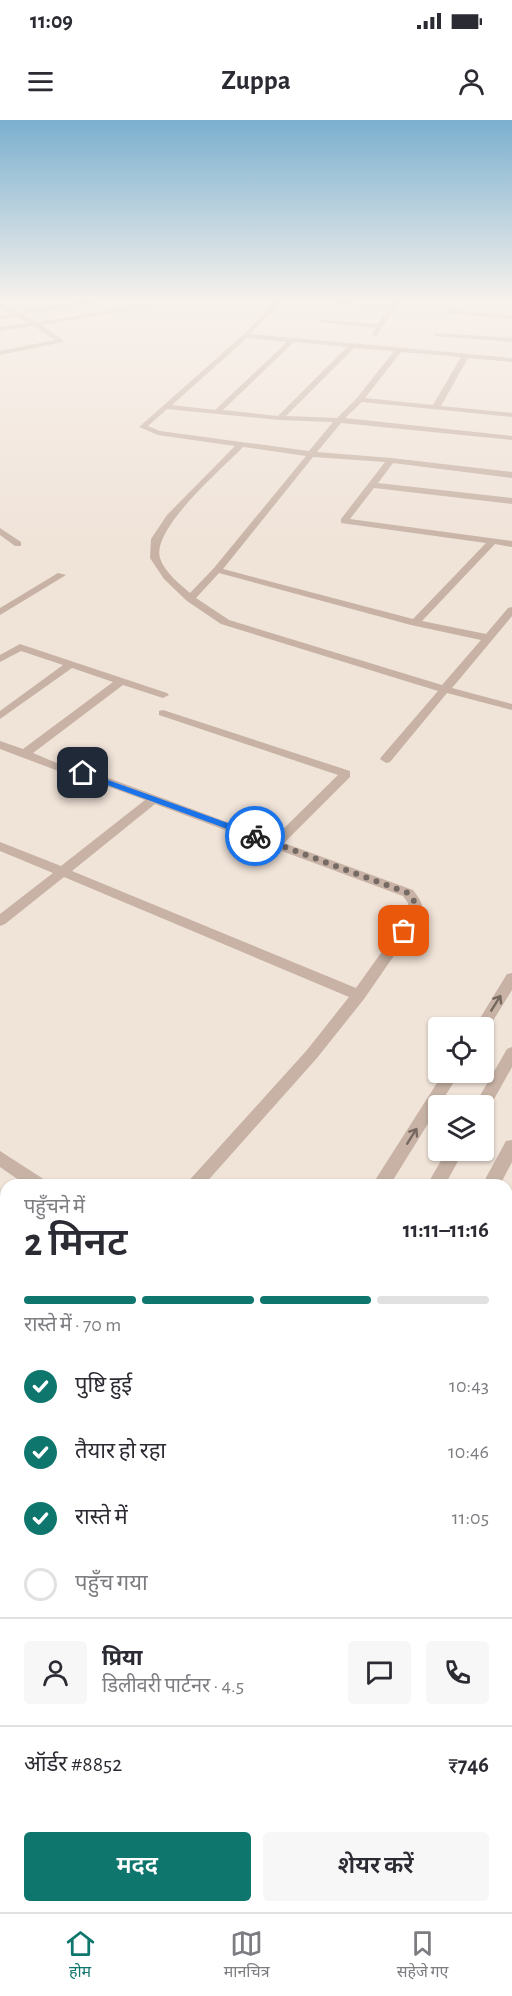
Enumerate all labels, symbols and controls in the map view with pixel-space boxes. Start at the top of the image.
text: 11:09 [30,10,73,32]
icon: menu [24,65,57,98]
icon: person [455,65,488,98]
text: Zuppa [221,67,291,94]
pin [57,747,108,798]
icon: home [66,756,99,789]
courier [225,806,285,866]
icon: bike [239,820,272,853]
pin [378,905,429,956]
icon: bag [387,914,420,947]
one-way arrow [491,995,503,1012]
map controls [428,1017,494,1161]
button: locate [428,1017,494,1083]
button: layers [428,1095,494,1161]
one-way arrow [406,1128,418,1144]
text: पहुँचने में [24,1197,85,1217]
text: 11:11–11:16 [403,1219,489,1241]
text: 2 मिनट [24,1224,127,1263]
text: रास्ते में · 70 m [24,1315,121,1335]
icon: check [24,1370,57,1403]
text: पुष्टि हुई [75,1374,132,1396]
text: 10:43 [449,1376,489,1396]
icon: check [24,1436,57,1469]
text: तैयार हो रहा [75,1440,166,1462]
text: 10:46 [448,1442,489,1462]
icon: check [24,1502,57,1535]
text: रास्ते में [75,1506,128,1528]
text: 11:05 [452,1508,489,1528]
text: पहुँच गया [75,1572,148,1594]
button: person [24,1641,87,1704]
button: chat [348,1641,411,1704]
button: phone [426,1641,489,1704]
text: प्रिया [102,1647,142,1669]
text: डिलीवरी पार्टनर · 4.5 [102,1676,244,1696]
text: ऑर्डर #8852 [24,1753,122,1775]
text: ₹746 [449,1754,489,1776]
button: मदद [24,1832,251,1901]
button: शेयर करें [263,1832,489,1901]
tab: होम [64,1927,97,1984]
tab: मानचित्र [224,1927,270,1984]
tab: सहेजे गए [397,1927,448,1984]

